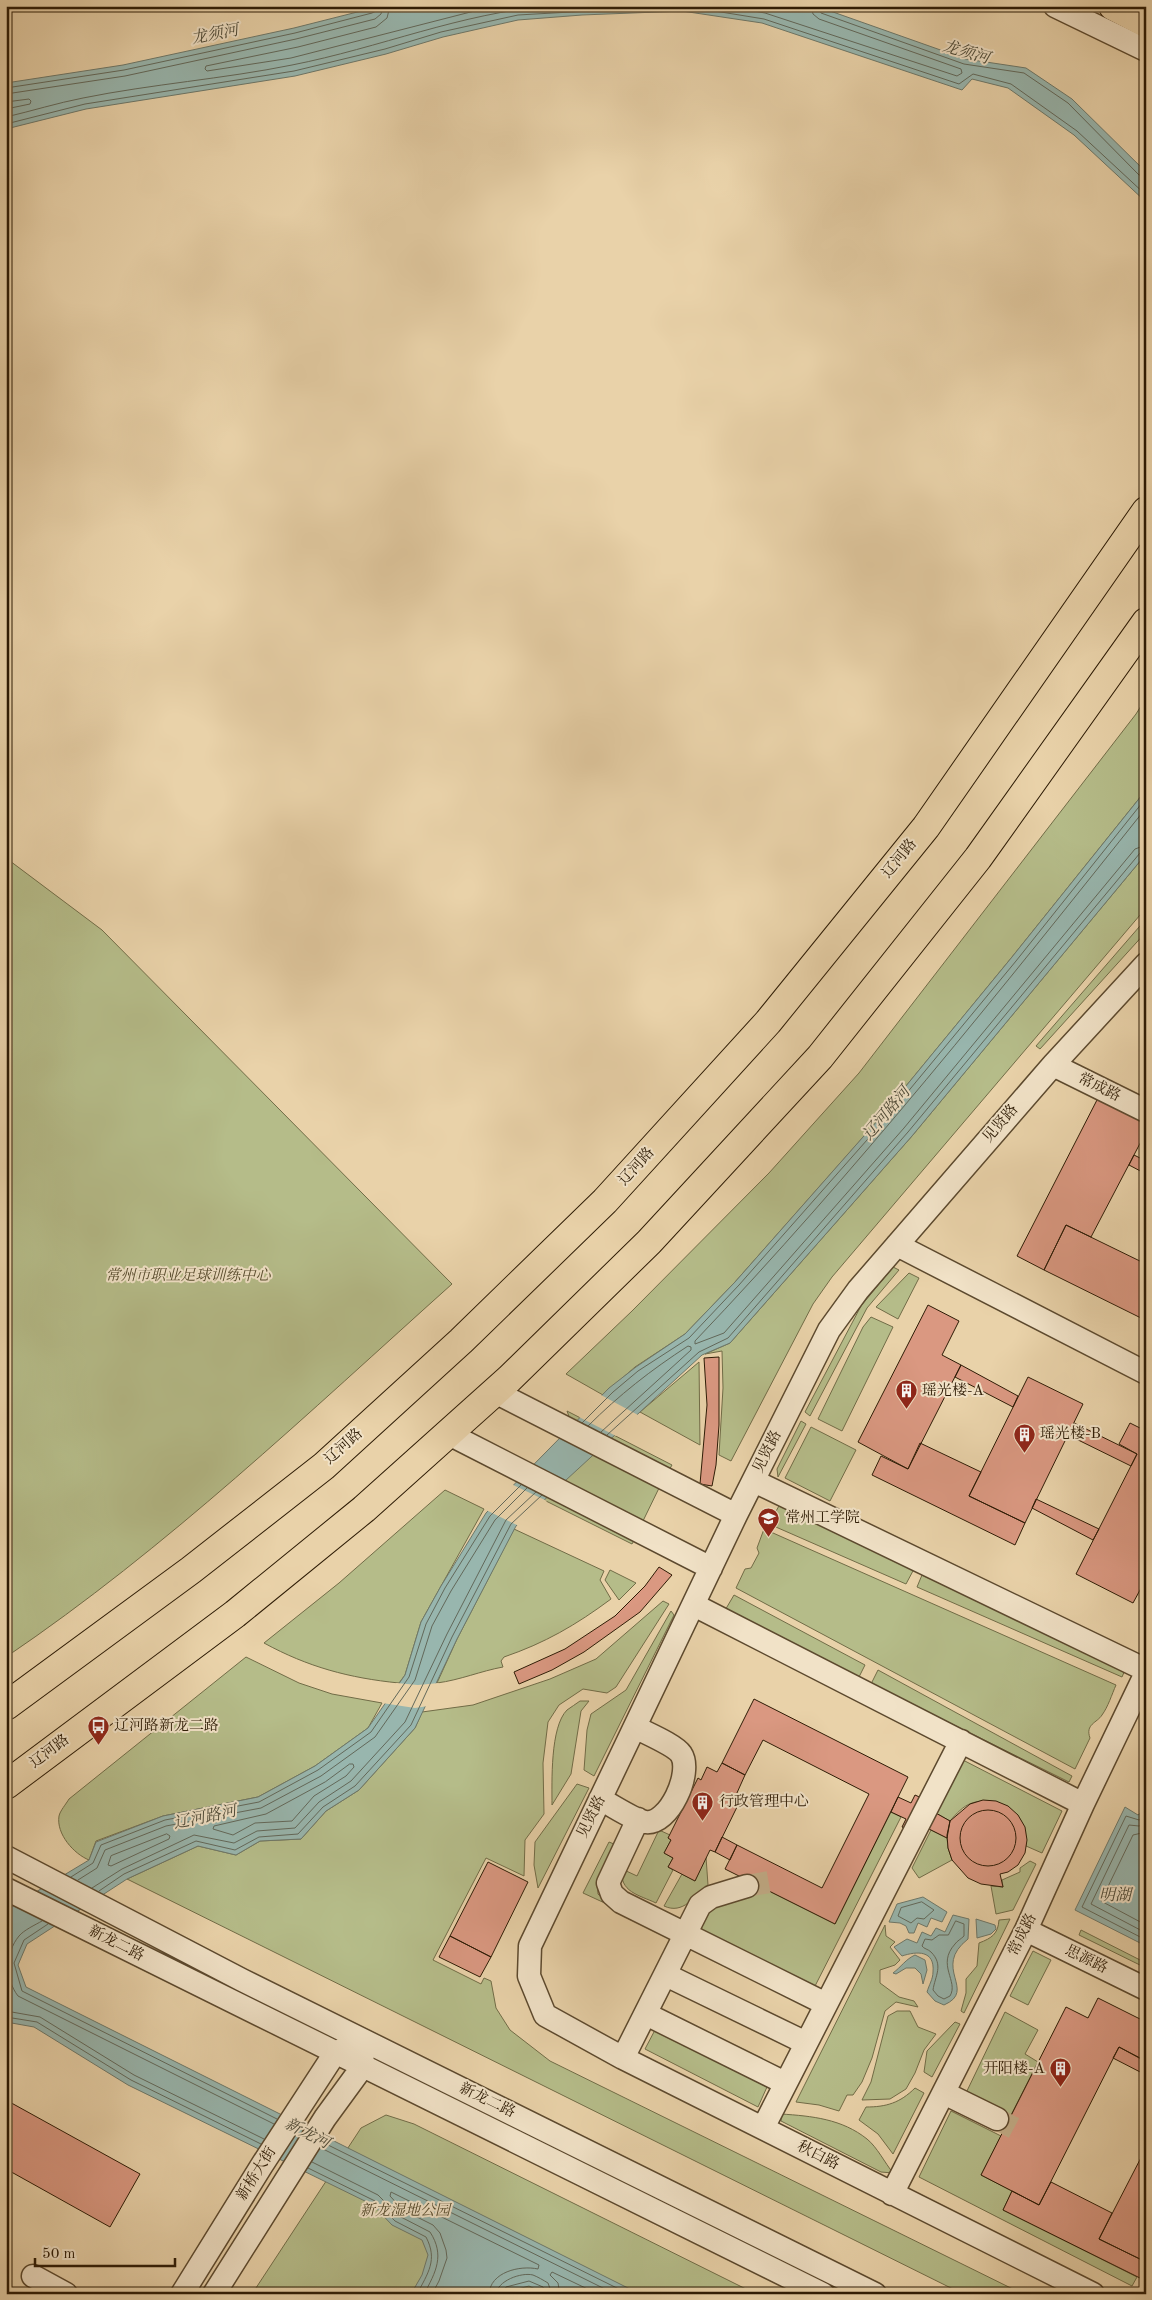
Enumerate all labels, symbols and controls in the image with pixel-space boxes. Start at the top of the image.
water label: 龙须河 [190,20,243,47]
water label: 龙须河 [941,37,995,68]
street label: 辽河路 [878,836,920,881]
street label: 常成路 [1075,1070,1123,1105]
water label: 辽河路河 [859,1081,916,1144]
street label: 见贤路 [979,1101,1021,1146]
street label: 辽河路 [615,1144,658,1189]
park label: 常州市职业足球训练中心 [105,1267,271,1284]
building icon: 瑶光楼-A [894,1379,918,1410]
place label: 瑶光楼-A [922,1382,985,1399]
building icon: 瑶光楼-B [1012,1422,1036,1453]
street label: 辽河路 [321,1425,366,1468]
place label: 瑶光楼-B [1040,1425,1101,1442]
street label: 见贤路 [750,1428,785,1476]
school or university icon: 常州工学院 [757,1506,781,1537]
place label: 常州工学院 [785,1509,860,1526]
bus stop icon: 辽河路新龙二路 [86,1714,110,1745]
place label: 辽河路新龙二路 [114,1717,219,1734]
street label: 辽河路 [26,1731,72,1772]
building icon: 行政管理中心 [691,1790,715,1821]
street label: 见贤路 [574,1793,609,1841]
place label: 行政管理中心 [719,1793,809,1810]
water label: 辽河路河 [172,1801,241,1832]
water label: 明湖 [1099,1886,1134,1904]
street label: 常成路 [1005,1911,1040,1959]
street label: 新龙二路 [86,1922,147,1964]
street label: 思源路 [1062,1942,1110,1977]
building icon: 开阳楼-A [1049,2057,1073,2088]
place label: 开阳楼-A [983,2060,1046,2077]
street label: 新龙二路 [457,2079,518,2121]
water label: 新龙河 [282,2114,336,2153]
street label: 秋白路 [795,2137,842,2173]
street label: 新桥大街 [233,2144,279,2203]
park label: 新龙湿地公园 [360,2202,452,2219]
scale bar [35,2235,175,2267]
text: 50 m [42,2247,76,2262]

